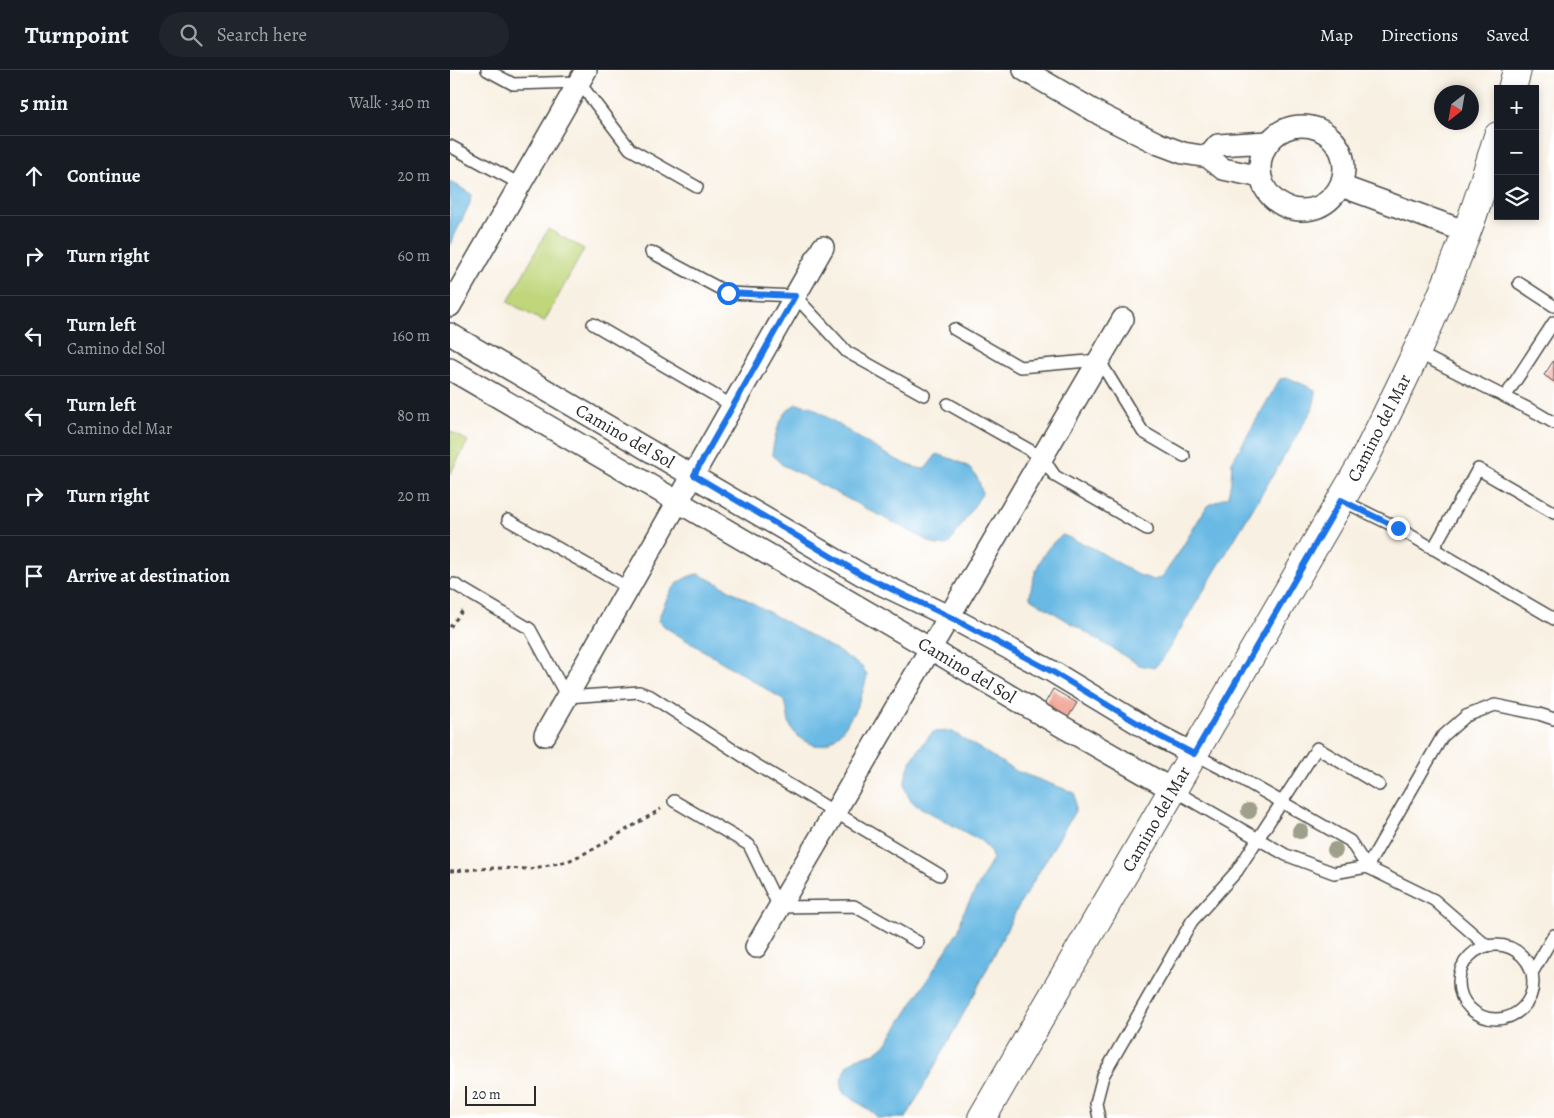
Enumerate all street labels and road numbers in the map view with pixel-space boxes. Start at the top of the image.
street label: Camino del Mar [1341,370,1417,486]
street label: Camino del Sol [571,398,679,474]
street label: Camino del Sol [914,631,1021,709]
street label: Camino del Mar [1116,762,1196,876]

